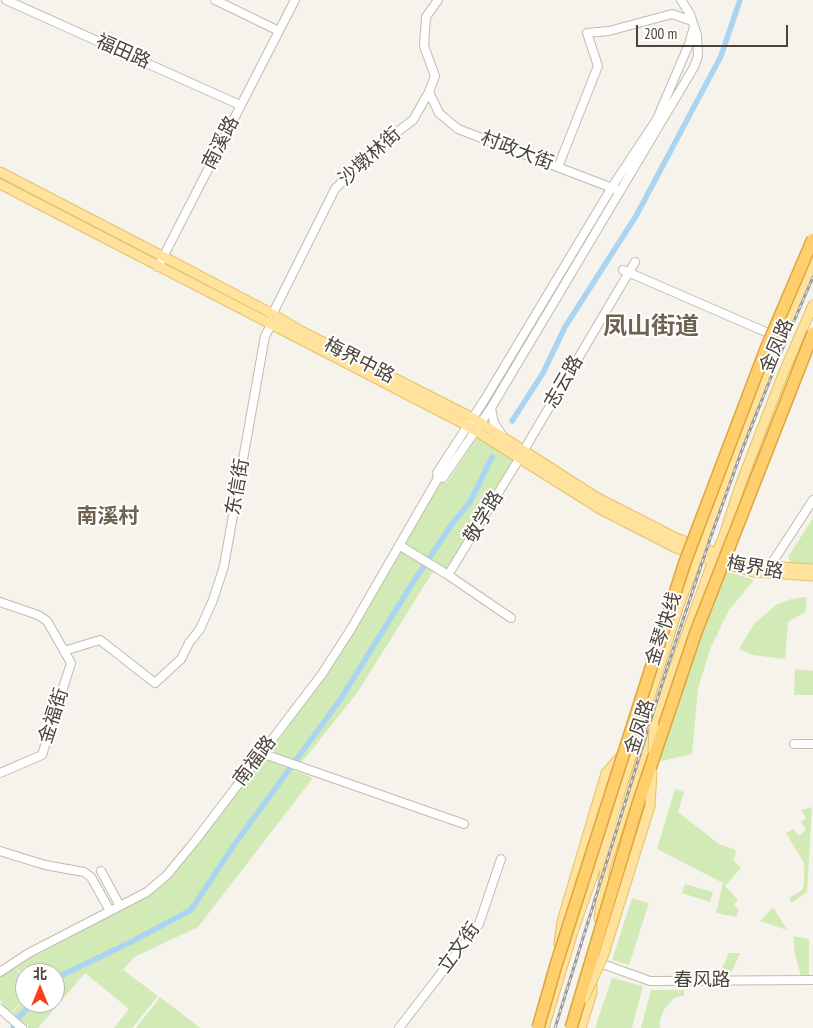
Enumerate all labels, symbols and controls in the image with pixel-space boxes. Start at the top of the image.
scale bar [638,15,790,47]
text: 200 m [644,24,677,43]
street label: 福田路 [92,30,154,74]
street label: 南溪路 [198,112,244,174]
street label: 沙墩林街 [334,123,406,191]
street label: 村政大街 [477,127,557,175]
district label: 凤山街道 [603,313,699,341]
street label: 金凤路 [755,315,799,377]
street label: 梅界中路 [320,334,398,388]
street label: 志云路 [540,352,588,412]
street label: 东信街 [222,457,254,517]
street label: 敬学路 [460,487,508,547]
district label: 南溪村 [77,504,139,530]
street label: 梅界路 [725,552,785,584]
street label: 金琴快线 [641,589,687,669]
street label: 金福街 [34,685,74,747]
street label: 金凤路 [620,696,660,758]
street label: 南福路 [229,731,281,791]
street label: 立文街 [433,918,485,978]
north arrow [15,963,65,1013]
text: 北 [33,965,47,983]
street label: 春风路 [674,970,730,992]

